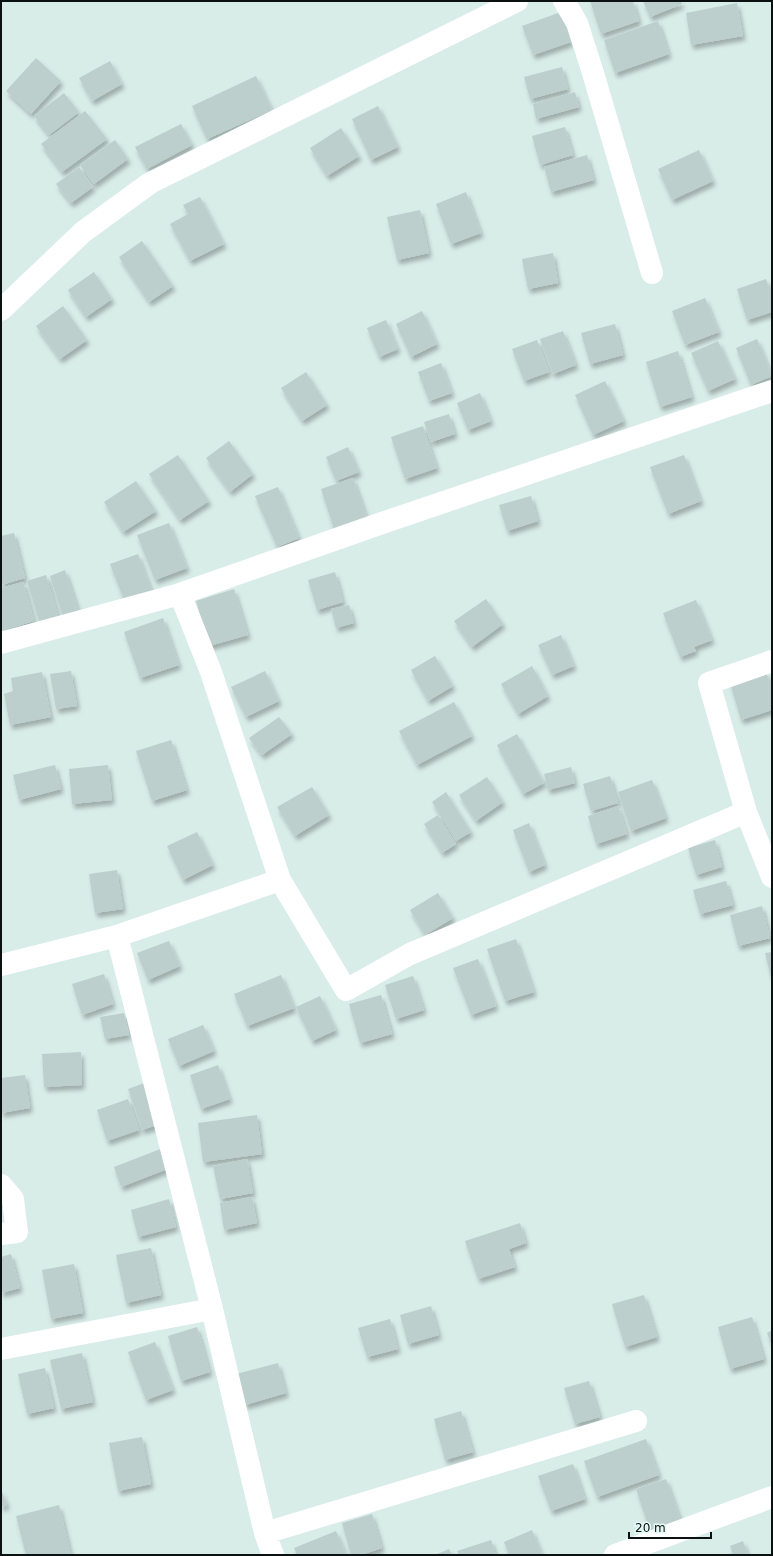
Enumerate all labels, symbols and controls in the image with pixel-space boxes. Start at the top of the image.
scale bar [629,1514,711,1540]
text: 20 m [635,1521,666,1535]

